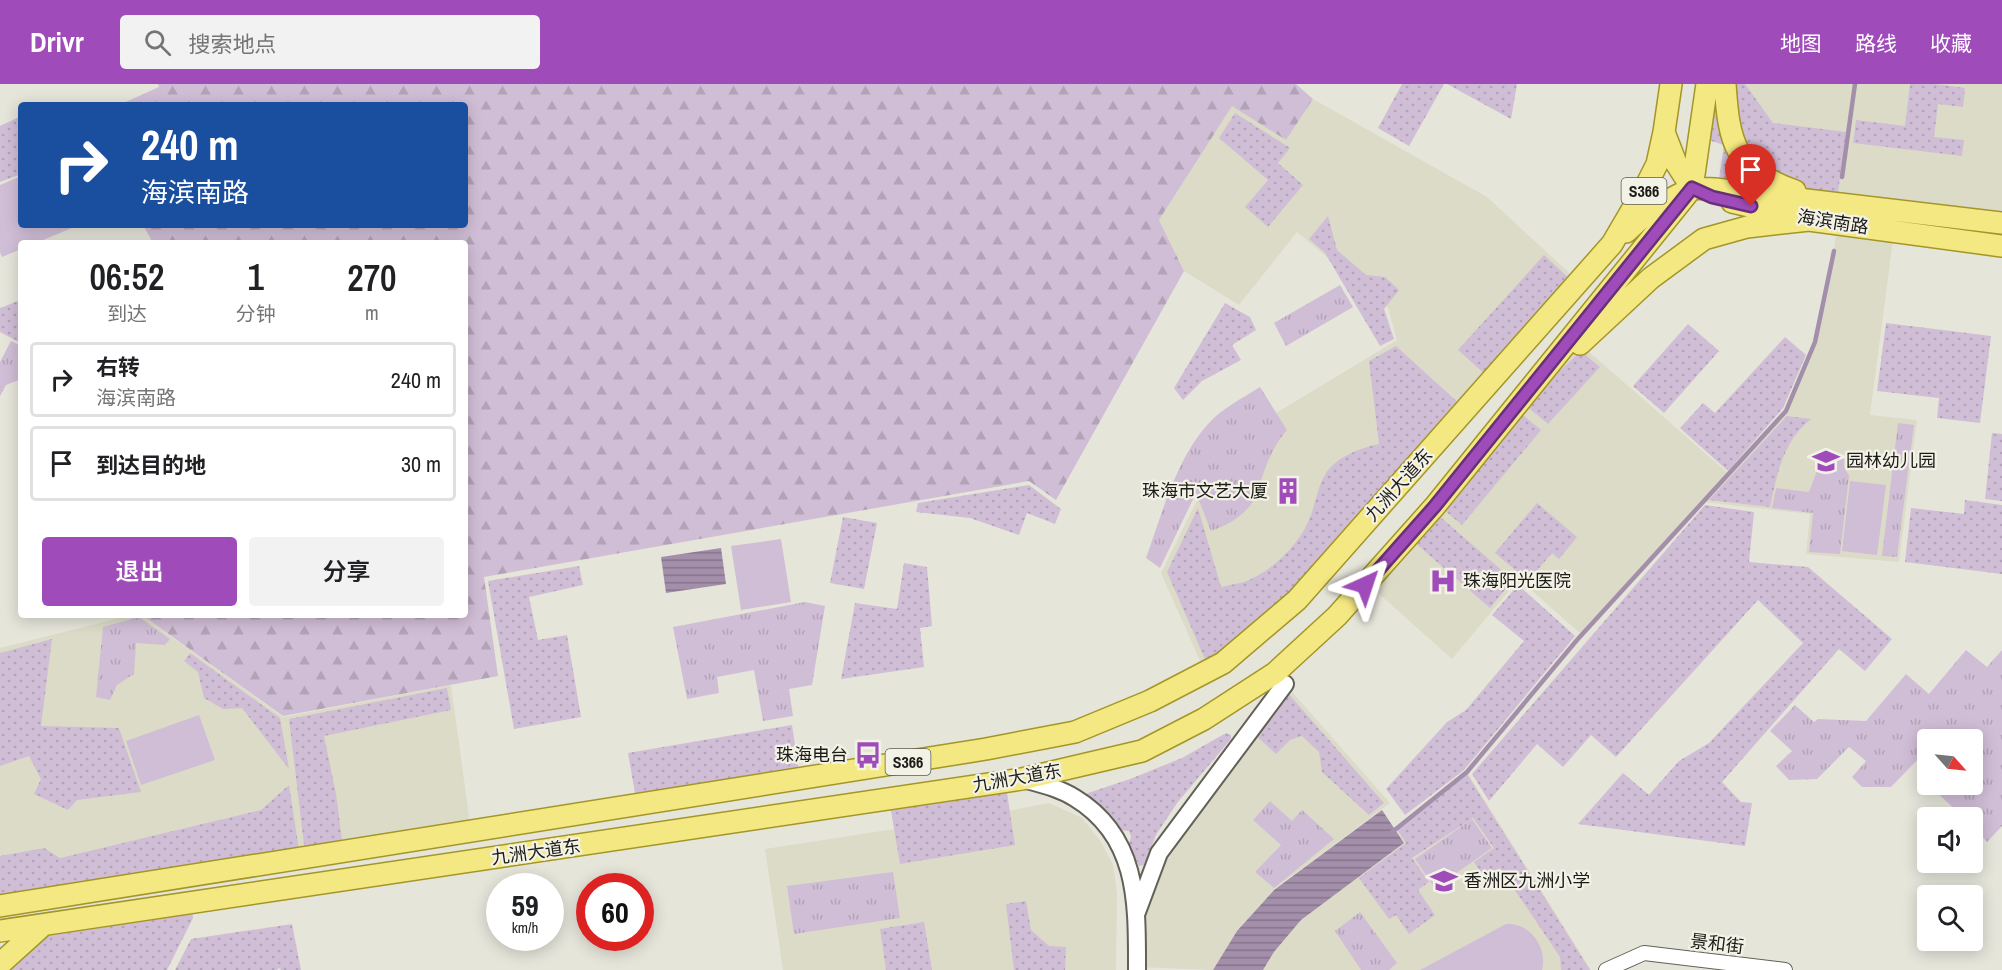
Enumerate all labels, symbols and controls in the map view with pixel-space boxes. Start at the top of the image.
search box [120,15,540,69]
text: Drivr [30,23,84,61]
icon: search [141,26,174,59]
text: 搜索地点 [189,29,277,59]
text: 地图 [1780,29,1822,58]
text: 路线 [1855,29,1897,58]
text: 收藏 [1930,29,1972,58]
text: 240 m [141,117,239,173]
icon: right [42,126,120,204]
pin [1725,144,1776,206]
icon: arrive [1734,153,1767,186]
text: 海滨南路 [141,174,249,210]
road number: S366 [1622,178,1666,204]
street label: 海滨南路 [1796,204,1871,239]
text: 06:52 [89,253,164,301]
text: 1 [248,253,264,301]
text: 270 [347,254,397,302]
text: m [365,299,379,326]
text: 到达 [107,300,147,327]
text: 分钟 [236,300,276,327]
text: 右转 [96,352,140,382]
icon: right [45,363,78,396]
text: 240 m [391,365,441,395]
text: 海滨南路 [96,384,176,411]
street label: 九洲大道东 [1359,443,1438,526]
school or university icon: 园林幼儿园 [1811,446,1841,476]
icon: arrive [45,447,78,480]
place label: 园林幼儿园 [1846,448,1936,473]
text: 30 m [401,449,441,479]
text: 到达目的地 [96,450,206,480]
building icon: 珠海市文艺大厦 [1273,476,1303,506]
place label: 珠海市文艺大厦 [1142,478,1268,503]
button: 退出 [42,537,237,606]
button: 分享 [249,537,444,606]
position arrow [1333,553,1397,617]
hospital icon: 珠海阳光医院 [1428,566,1458,596]
place label: 珠海阳光医院 [1463,568,1571,593]
north arrow [1917,729,1983,795]
map controls [1917,729,1983,951]
bus stop icon: 珠海电台 [853,740,883,770]
place label: 珠海电台 [776,742,848,767]
road number: S366 [886,749,930,775]
street label: 九洲大道东 [970,757,1063,798]
button: sound [1917,807,1983,873]
street label: 九洲大道东 [490,833,582,870]
school or university icon: 香洲区九洲小学 [1429,866,1459,896]
place label: 香洲区九洲小学 [1464,868,1590,893]
speed limit sign: 60 [576,873,654,951]
text: 59 [511,885,539,925]
button: search [1917,885,1983,951]
text: km/h [512,917,538,938]
street label: 景和街 [1689,928,1745,959]

